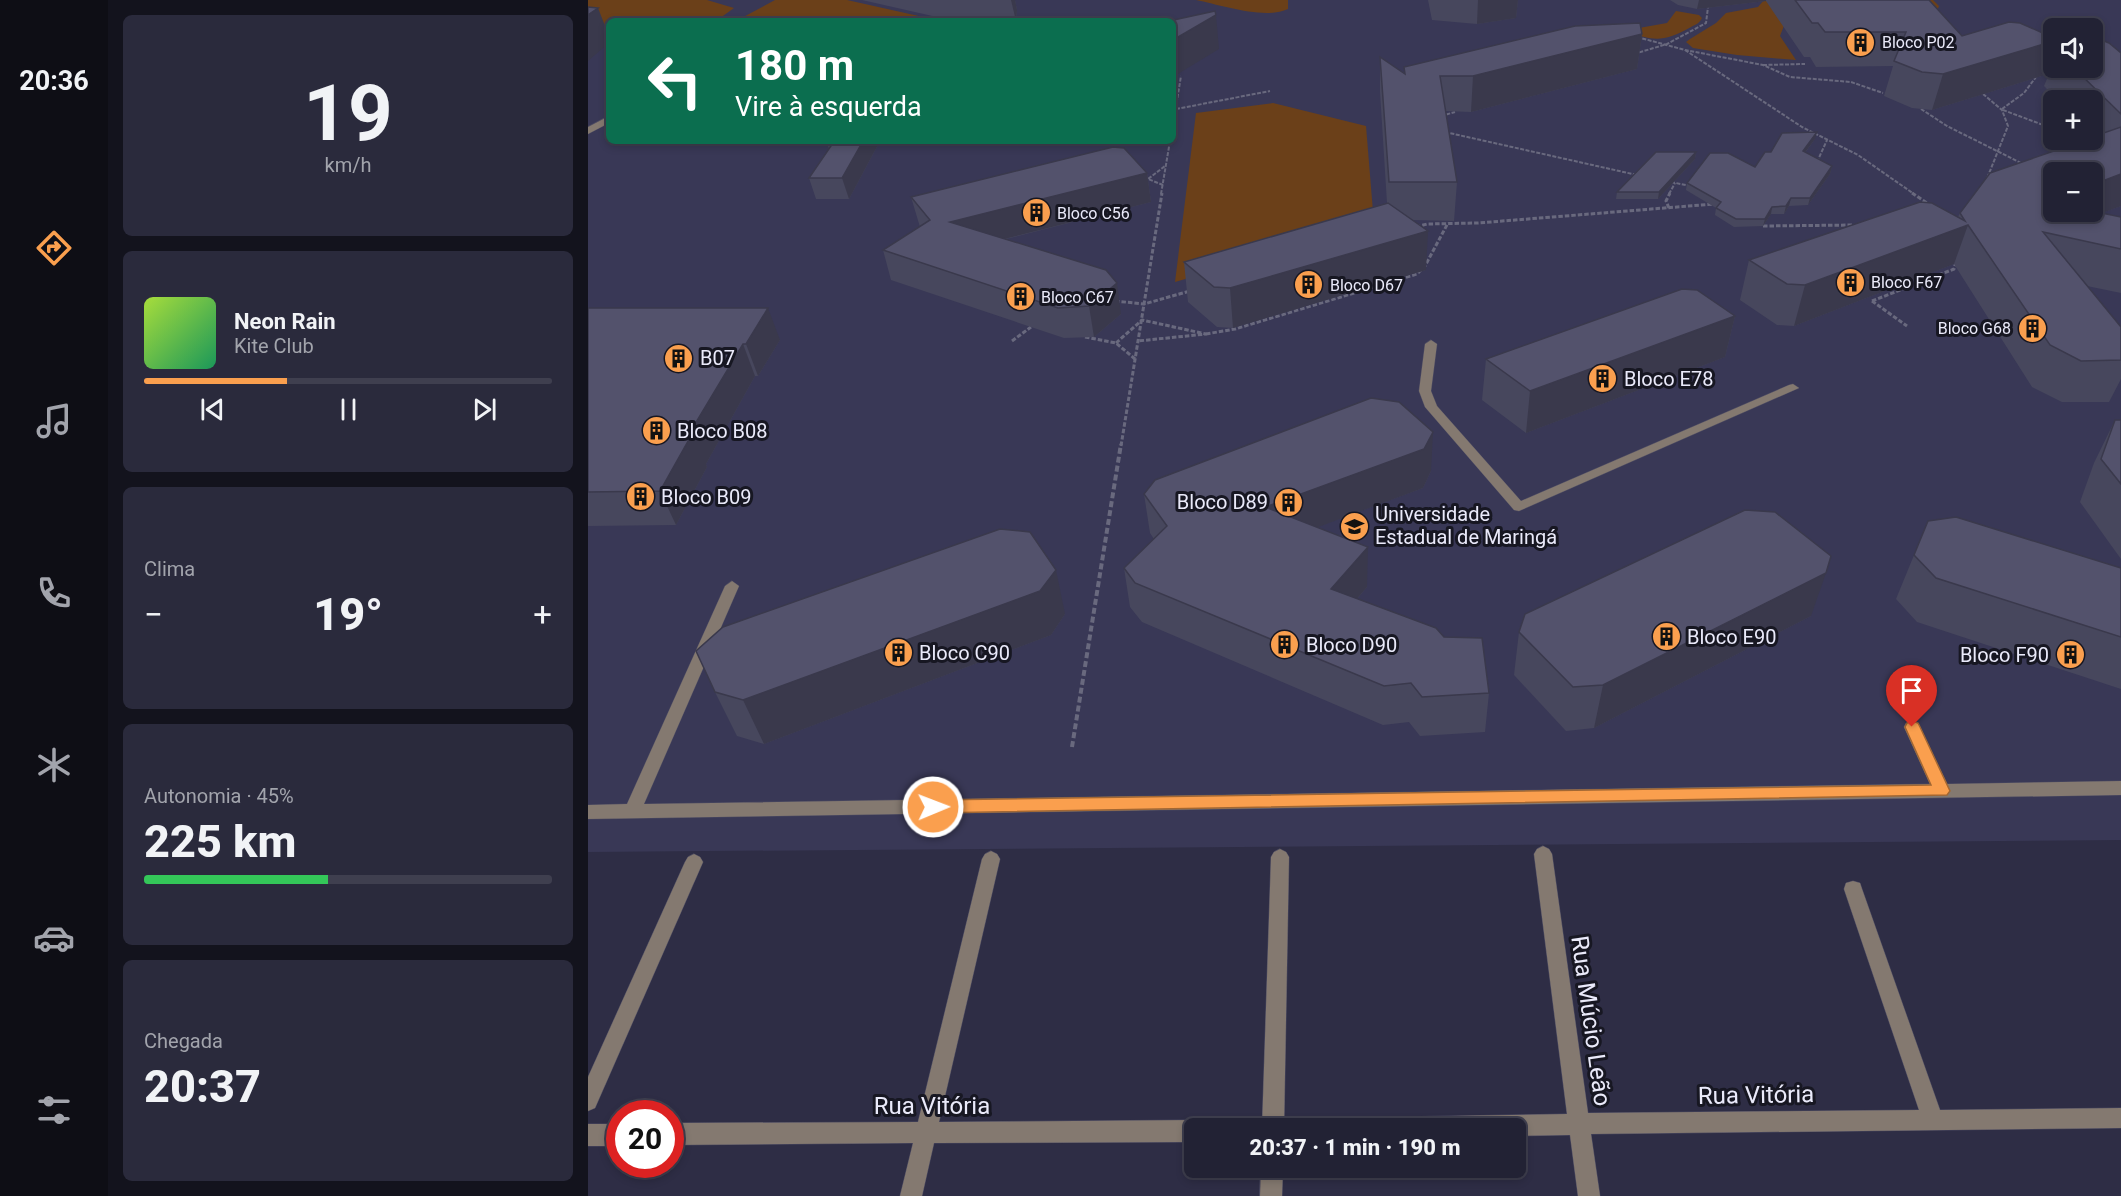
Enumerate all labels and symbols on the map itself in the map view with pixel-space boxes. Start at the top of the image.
building icon: Bloco P02 [1845,26,1877,58]
place label: Bloco P02 [1882,33,1955,52]
building icon: Bloco C56 [1020,197,1052,229]
place label: Bloco C56 [1057,204,1130,223]
building icon: Bloco F67 [1834,266,1866,298]
building icon: Bloco D67 [1293,269,1325,301]
place label: Bloco F67 [1871,273,1942,292]
place label: Bloco D67 [1330,276,1403,295]
building icon: Bloco C67 [1004,281,1036,313]
place label: Bloco C67 [1041,288,1114,307]
building icon: Bloco G68 [2016,312,2048,344]
place label: Bloco G68 [1938,319,2011,338]
building icon: B07 [663,342,695,374]
place label: B07 [700,346,735,370]
building icon: Bloco E78 [1587,363,1619,395]
place label: Bloco E78 [1624,367,1713,391]
building icon: Bloco B08 [640,415,672,447]
place label: Bloco B08 [677,419,768,443]
building icon: Bloco B09 [624,481,656,513]
place label: Bloco B09 [661,485,752,509]
building icon: Bloco D89 [1273,486,1305,518]
place label: Bloco D89 [1177,490,1268,514]
place label: Universidade Estadual de Maringá [1375,502,1557,549]
school or university icon: Universidade Estadual de Maringá [1338,510,1370,542]
building icon: Bloco E90 [1650,621,1682,653]
place label: Bloco E90 [1687,625,1776,649]
building icon: Bloco D90 [1269,629,1301,661]
place label: Bloco D90 [1306,633,1397,657]
building icon: Bloco C90 [882,637,914,669]
building icon: Bloco F90 [2054,639,2086,671]
place label: Bloco C90 [919,641,1010,665]
place label: Bloco F90 [1960,643,2049,667]
pin [1886,665,1937,727]
position arrow [901,775,965,839]
street label: Rua Múcio Leão [1565,934,1617,1108]
street label: Rua Vitória [1698,1080,1814,1110]
street label: Rua Vitória [874,1092,990,1120]
speed limit sign: 20 [606,1100,684,1178]

